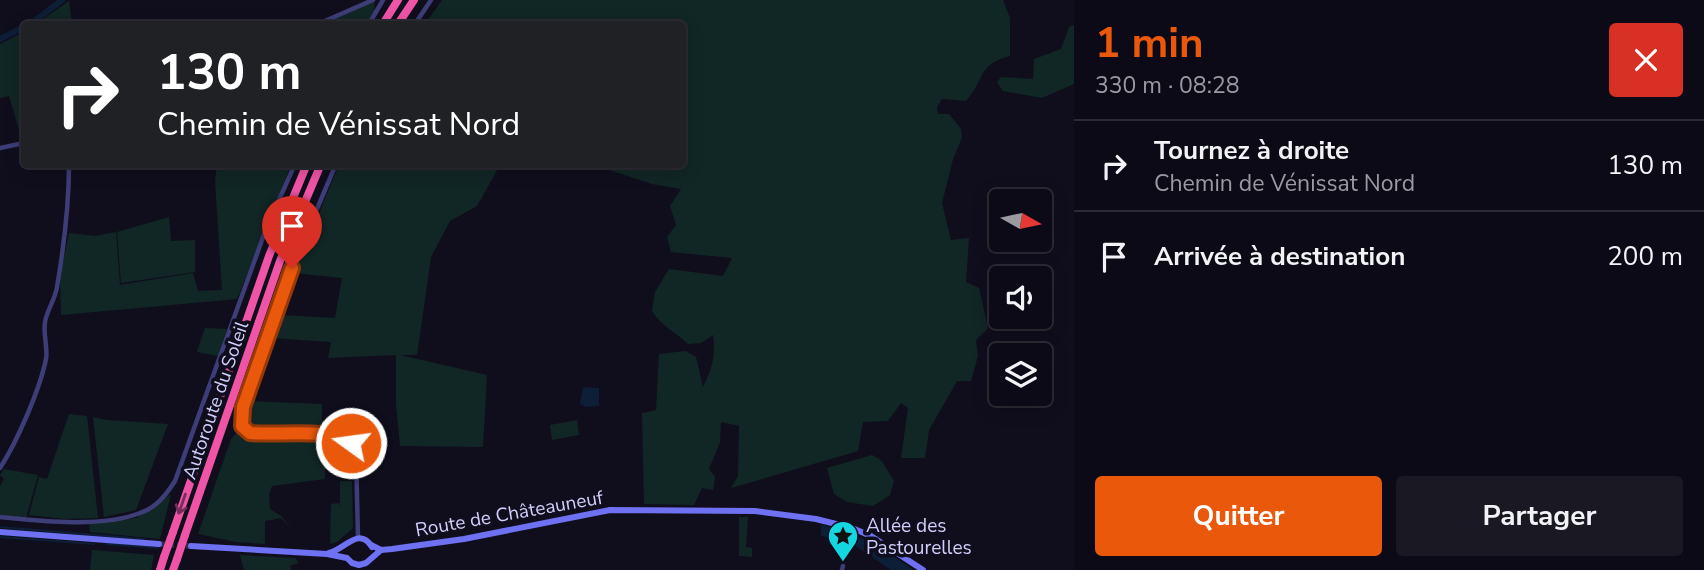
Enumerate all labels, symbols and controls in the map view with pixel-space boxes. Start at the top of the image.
text: 1 min [1095,15,1204,72]
button: close [1609,23,1683,97]
text: 130 m [157,39,301,106]
icon: right [42,49,133,140]
text: 330 m · 08:28 [1095,70,1240,101]
text: Chemin de Vénissat Nord [157,103,520,146]
text: Tournez à droite [1154,133,1349,168]
icon: right [1095,147,1133,185]
text: 130 m [1607,148,1683,183]
text: Chemin de Vénissat Nord [1154,168,1415,199]
north arrow [989,189,1052,252]
map controls [989,189,1052,406]
pin [262,196,322,268]
icon: arrive [273,207,311,245]
icon: arrive [1095,238,1133,276]
text: Arrivée à destination [1154,239,1405,274]
text: 200 m [1607,239,1683,274]
button: sound [989,266,1052,329]
street label: Autoroute du Soleil [177,317,255,483]
button: layers [989,343,1052,406]
position arrow [314,406,388,480]
button: Quitter [1095,476,1382,556]
button: Partager [1396,476,1683,556]
street label: Route de Châteauneuf [413,485,606,543]
one-way arrow [175,493,187,515]
place label: Allée des Pastourelles [866,513,972,561]
place icon: Allée des Pastourelles [826,519,860,563]

